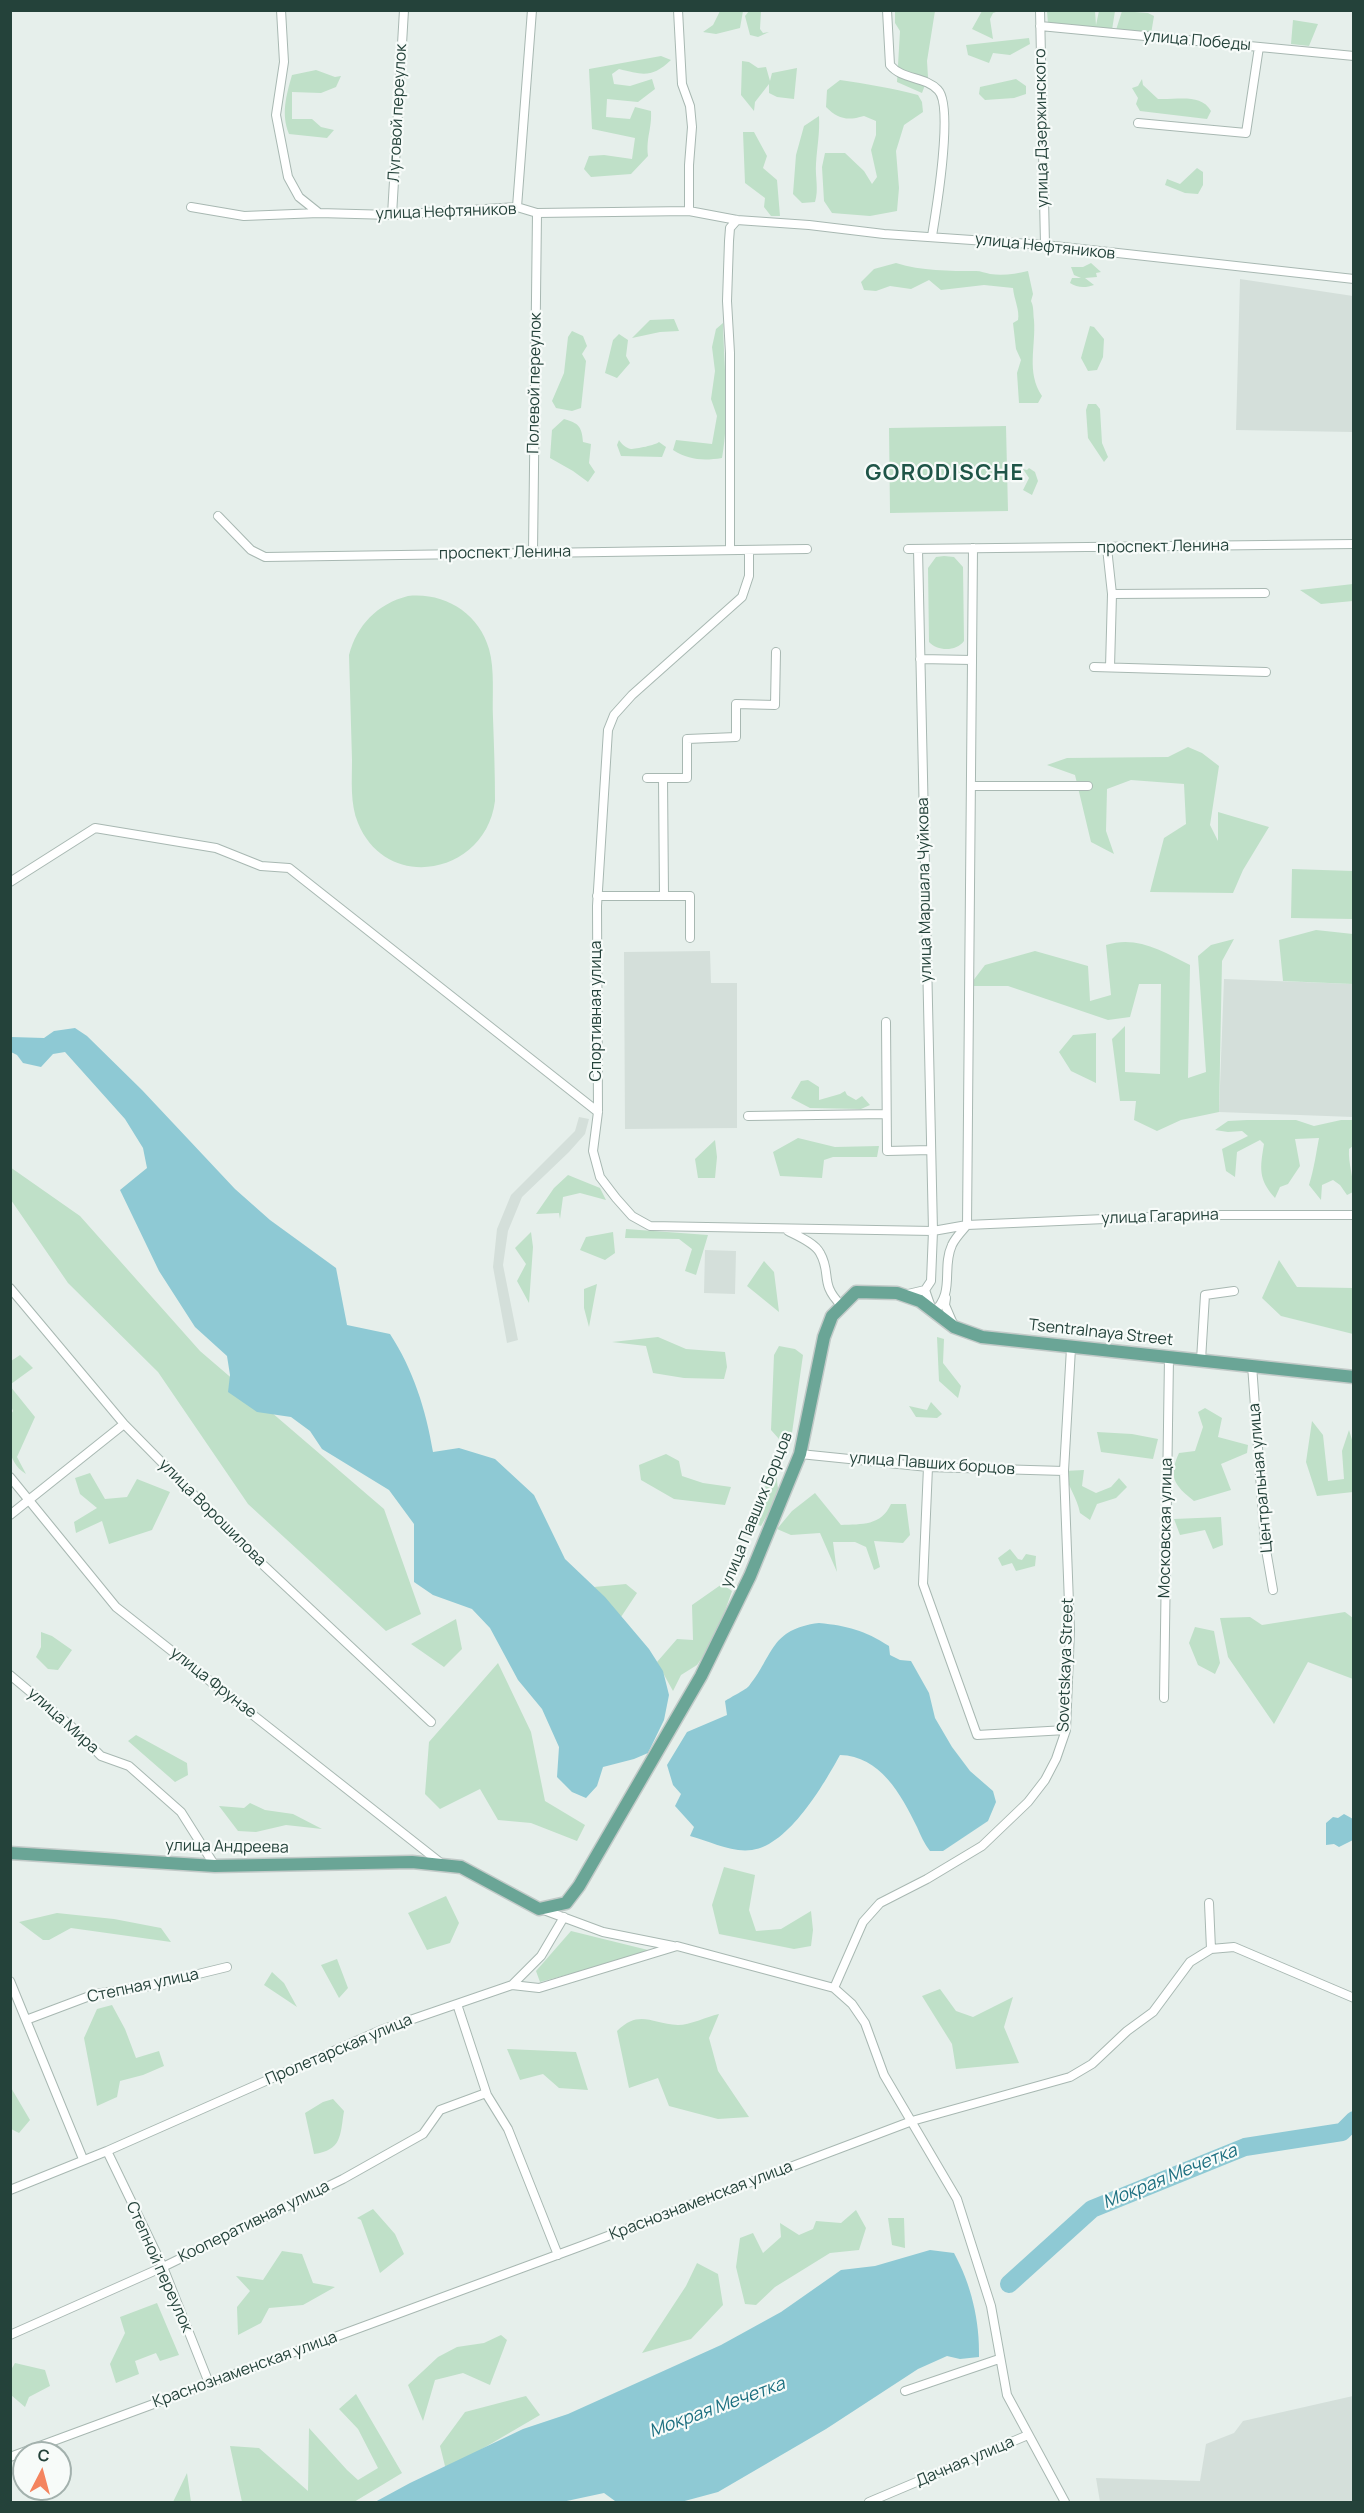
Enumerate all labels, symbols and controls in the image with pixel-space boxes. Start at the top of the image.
street label: улица Победы [1142,27,1252,55]
street label: Луговой переулок [385,43,411,183]
street label: улица Дзержинского [1031,48,1053,208]
street label: улица Нефтяников [375,200,517,224]
street label: улица Нефтяников [974,230,1116,264]
street label: Полевой переулок [524,312,546,454]
district label: GORODISCHE [865,461,1025,487]
street label: проспект Ленина [1097,536,1229,558]
street label: проспект Ленина [439,542,571,564]
street label: улица Маршала Чуйкова [914,797,936,983]
street label: Спортивная улица [587,941,607,1081]
street label: улица Гагарина [1101,1205,1219,1229]
street label: Tsentralnaya Street [1028,1316,1174,1350]
street label: Центральная улица [1245,1403,1277,1553]
street label: улица Павших Борцов [717,1429,797,1591]
street label: улица Павших борцов [849,1449,1015,1479]
street label: улица Ворошилова [154,1455,270,1571]
street label: Московская улица [1155,1458,1177,1598]
street label: Sovetskaya Street [1054,1597,1078,1733]
street label: улица Фрунзе [166,1643,260,1723]
street label: улица Мира [23,1684,103,1758]
street label: улица Андреева [165,1836,289,1858]
street label: Степная улица [85,1965,201,2007]
street label: Пролетарская улица [263,2010,415,2090]
water label: Мокрая Мечетка [1100,2140,1240,2214]
street label: Краснознаменская улица [607,2157,795,2245]
street label: Кооперативная улица [175,2177,333,2267]
street label: Степной переулок [122,2199,196,2335]
street label: Краснознаменская улица [150,2328,340,2412]
water label: Мокрая Мечетка [646,2373,788,2443]
street label: Дачная улица [913,2433,1017,2491]
north arrow [12,2441,72,2501]
text: С [37,2444,51,2467]

